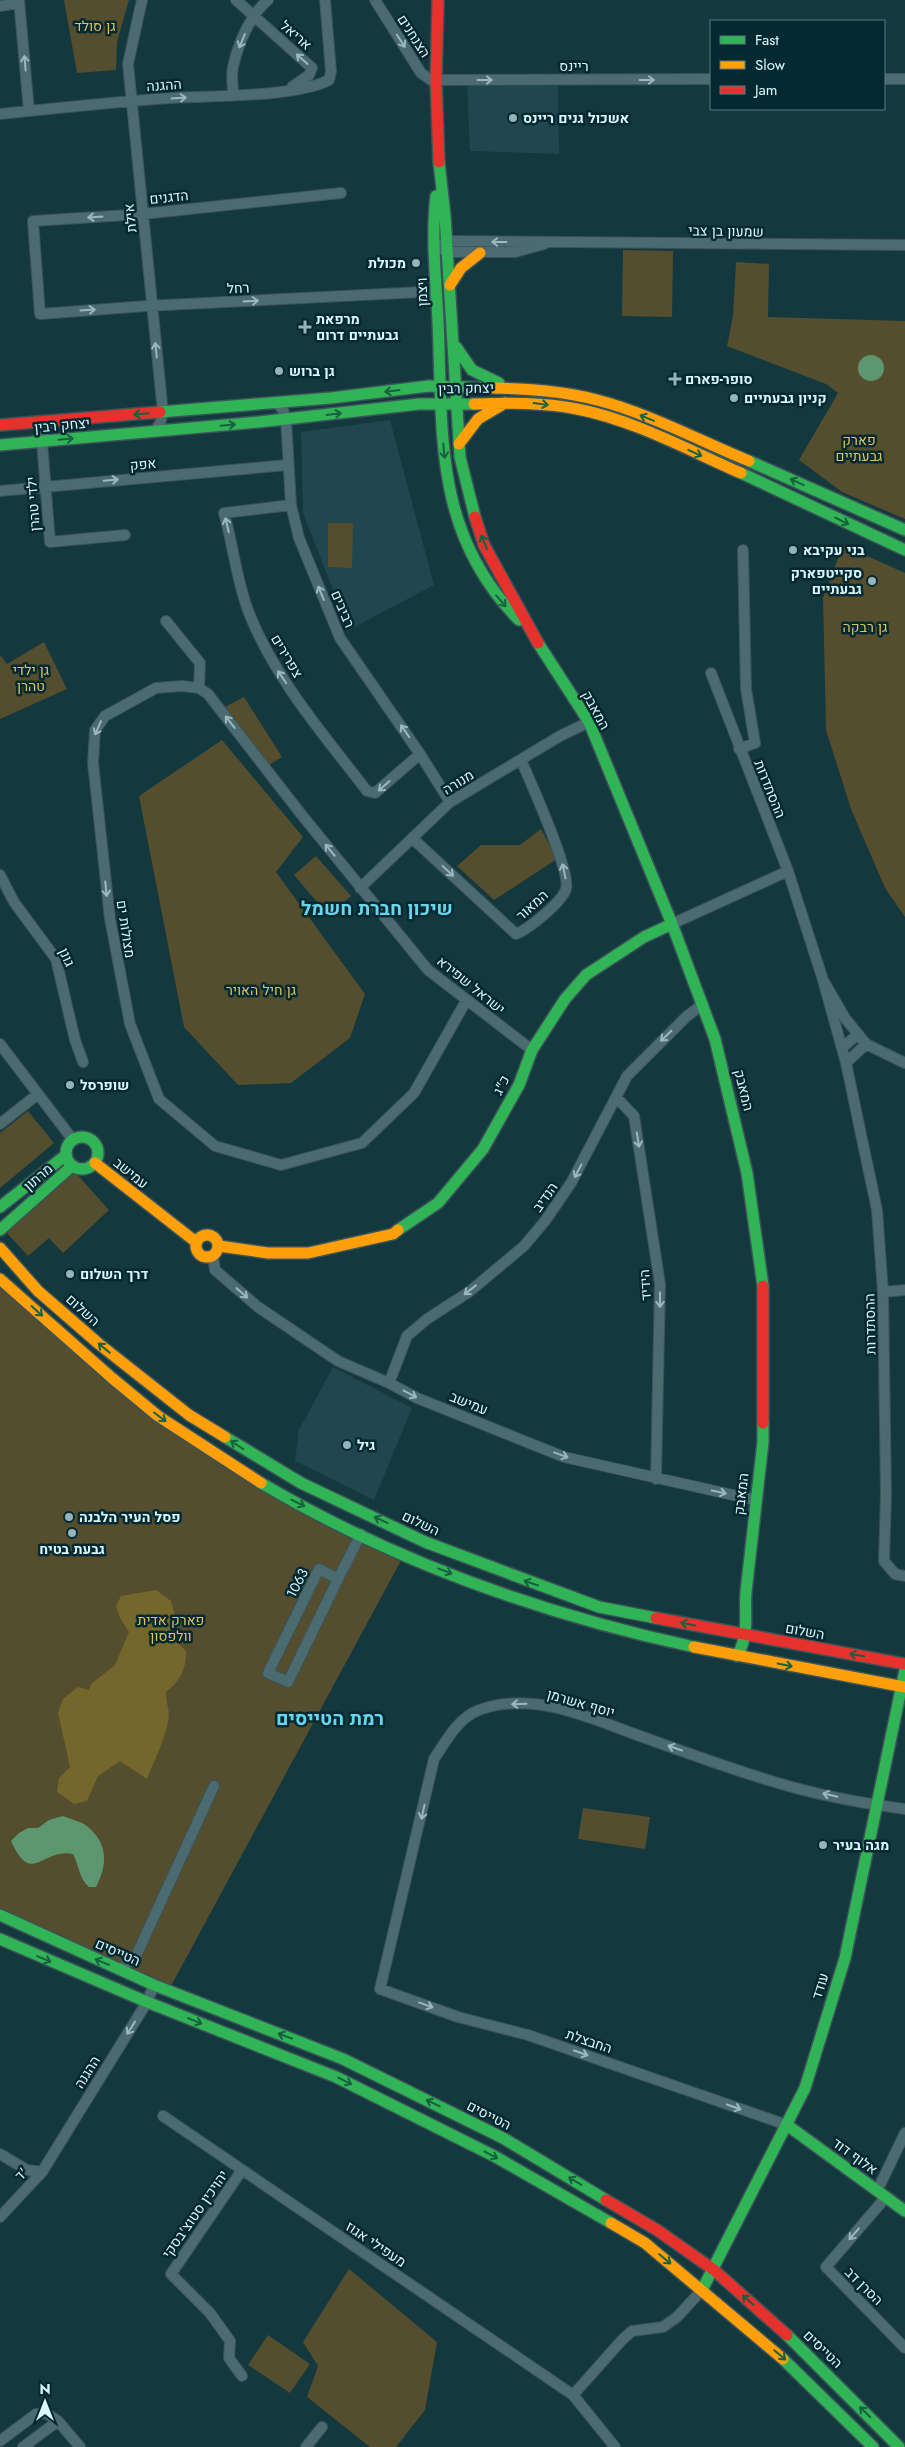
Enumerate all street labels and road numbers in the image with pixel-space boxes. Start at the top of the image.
street label: הצנחנים [393,11,435,61]
street label: אריאל [276,16,316,54]
street label: ריינס [559,56,589,76]
street label: ההגנה [146,74,182,96]
street label: הדגנים [148,185,190,209]
street label: אילת [119,202,141,234]
street label: שמעון בן צבי [688,220,764,242]
street label: רחל [226,277,250,299]
street label: ויצמן [412,277,432,307]
street label: יצחק רבין [438,378,494,398]
street label: יצחק רבין [33,413,91,437]
street label: אפק [129,453,157,475]
street label: ילדי טהרן [21,476,45,532]
street label: רביבים [326,587,360,631]
street label: צפרירים [266,630,308,682]
street label: המאבק [577,687,615,733]
street label: ההסתדרות [749,757,791,821]
street label: מנורה [439,765,477,799]
street label: המאור [512,885,552,925]
street label: מצולות ים [112,899,140,959]
street label: גונן [54,944,80,970]
street label: ישראל שפירא [433,951,509,1019]
street label: המאבק [729,1067,759,1113]
street label: כ"ג [488,1072,514,1098]
street label: עמישב [109,1153,153,1193]
street label: מרתון [19,1159,57,1195]
street label: הנדיב [528,1178,562,1216]
street label: הידיד [634,1269,656,1301]
street label: השלום [62,1289,104,1331]
street label: ההסתדרות [859,1293,881,1355]
street label: עמישב [447,1386,491,1420]
street label: המאבק [729,1472,753,1516]
street label: השלום [399,1506,443,1540]
street label: 1063 [281,1565,313,1601]
street label: השלום [784,1618,826,1644]
street label: יוסף אשרמן [545,1684,617,1722]
street label: הטייסים [92,1933,144,1971]
street label: עודד [807,1970,833,2002]
street label: החבצלת [563,2024,615,2058]
street label: ההגנה [69,2052,105,2092]
street label: הטייסים [463,2095,515,2135]
street label: אלוף דוד [828,2133,882,2179]
street label: ד' [10,2163,32,2185]
street label: יהויכין סטוצ'בסקי [157,2166,233,2262]
street label: מעפילי אגוז [342,2216,410,2272]
street label: הסרן דב [840,2262,888,2310]
street label: הטייסים [799,2325,847,2373]

